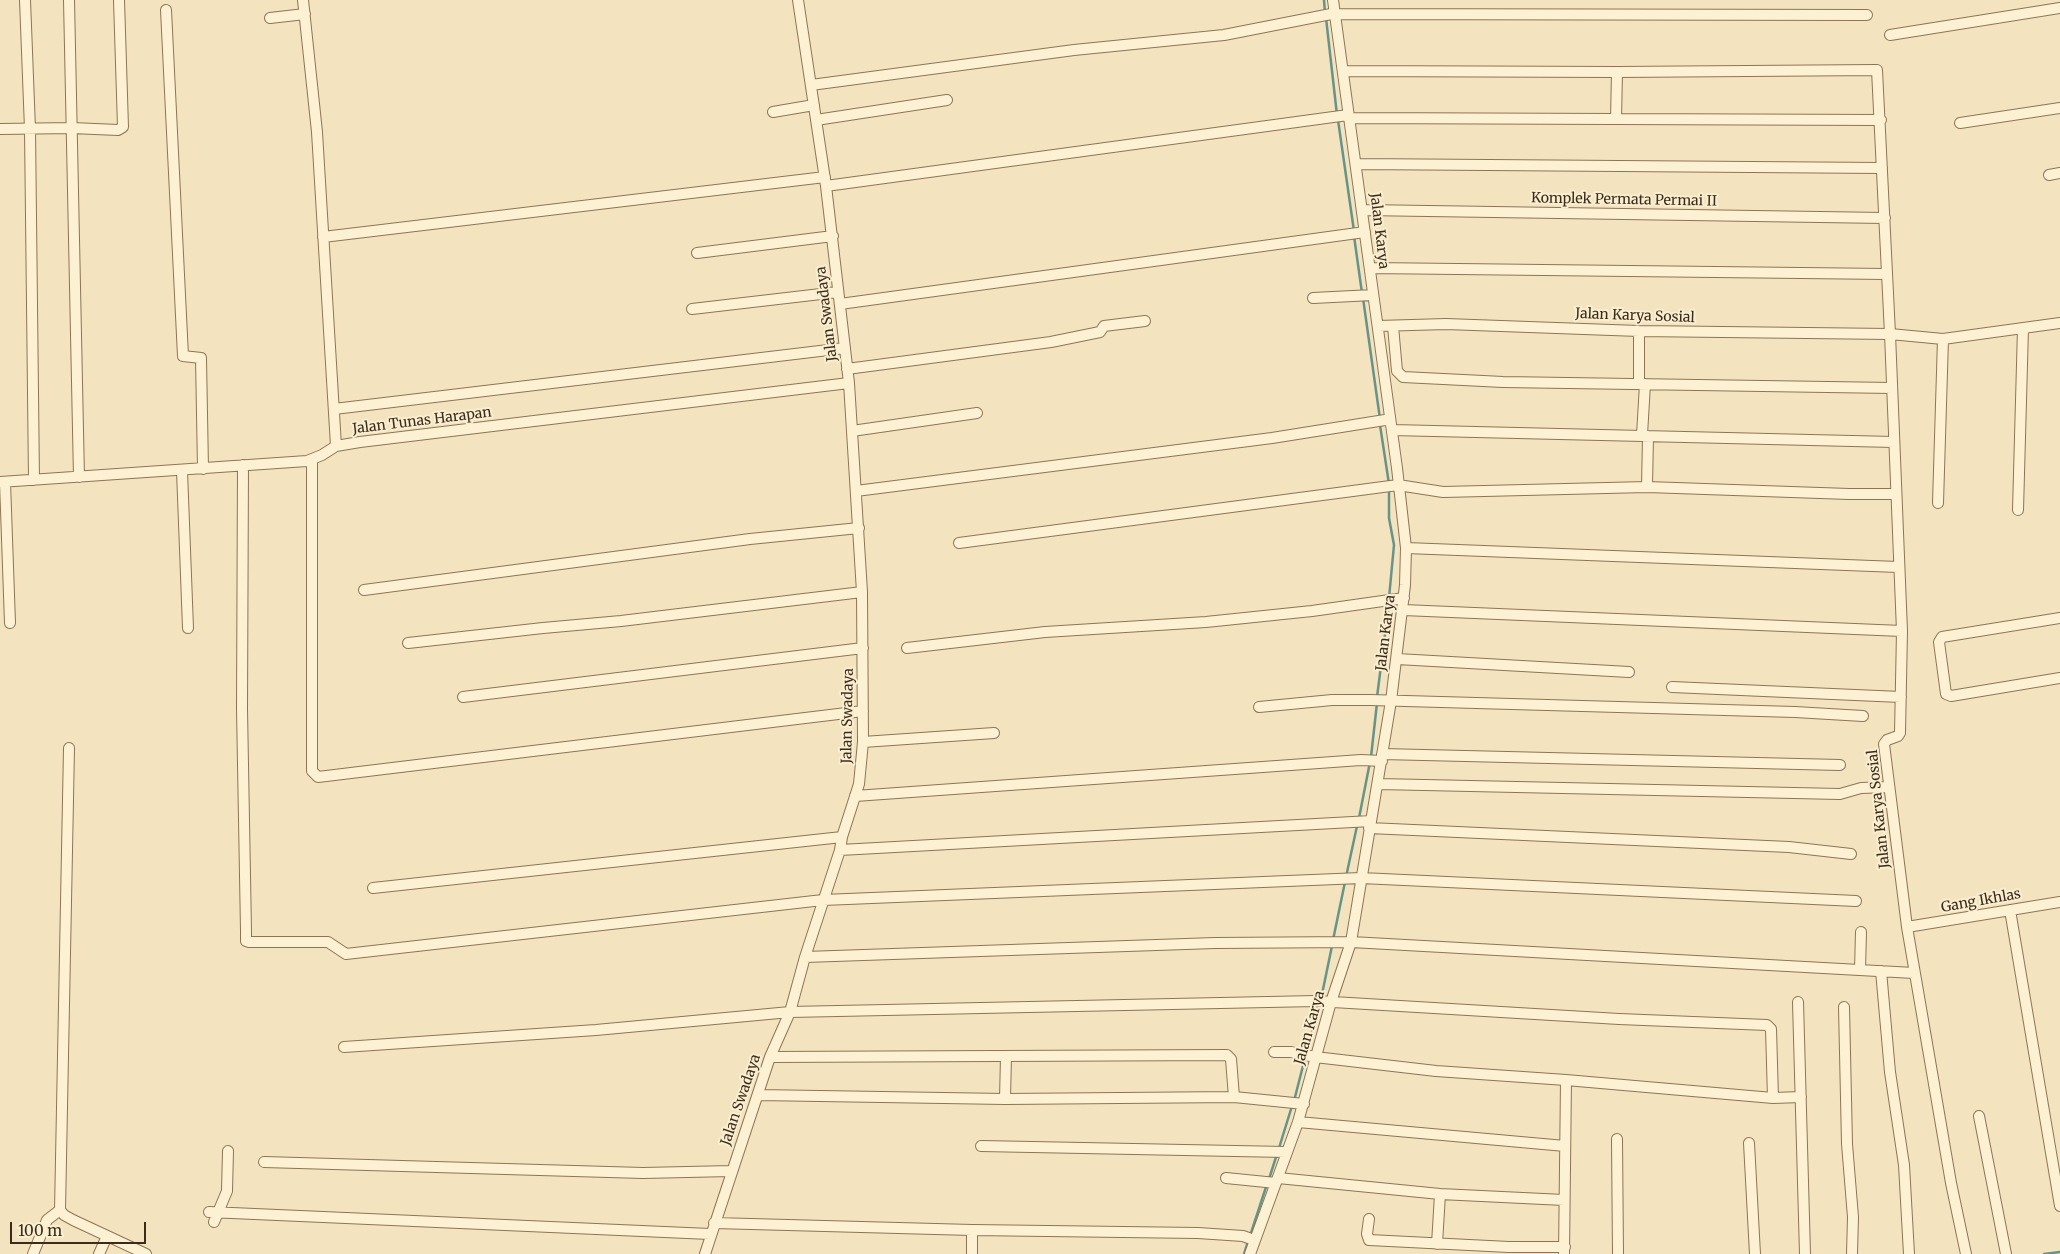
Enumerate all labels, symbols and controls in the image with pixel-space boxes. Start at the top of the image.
street label: Komplek Permata Permai II [1531,190,1717,210]
street label: Jalan Karya [1366,192,1392,270]
street label: Jalan Swadaya [813,266,841,362]
street label: Jalan Karya Sosial [1575,306,1695,326]
street label: Jalan Tunas Harapan [352,404,492,438]
street label: Jalan Karya [1373,594,1399,672]
street label: Jalan Swadaya [839,668,857,764]
street label: Jalan Karya Sosial [1864,749,1894,869]
street label: Gang Ikhlas [1940,886,2022,916]
street label: Jalan Karya [1291,989,1329,1067]
street label: Jalan Swadaya [717,1052,765,1148]
scale bar [12,1212,149,1244]
text: 100 m [18,1221,62,1240]

